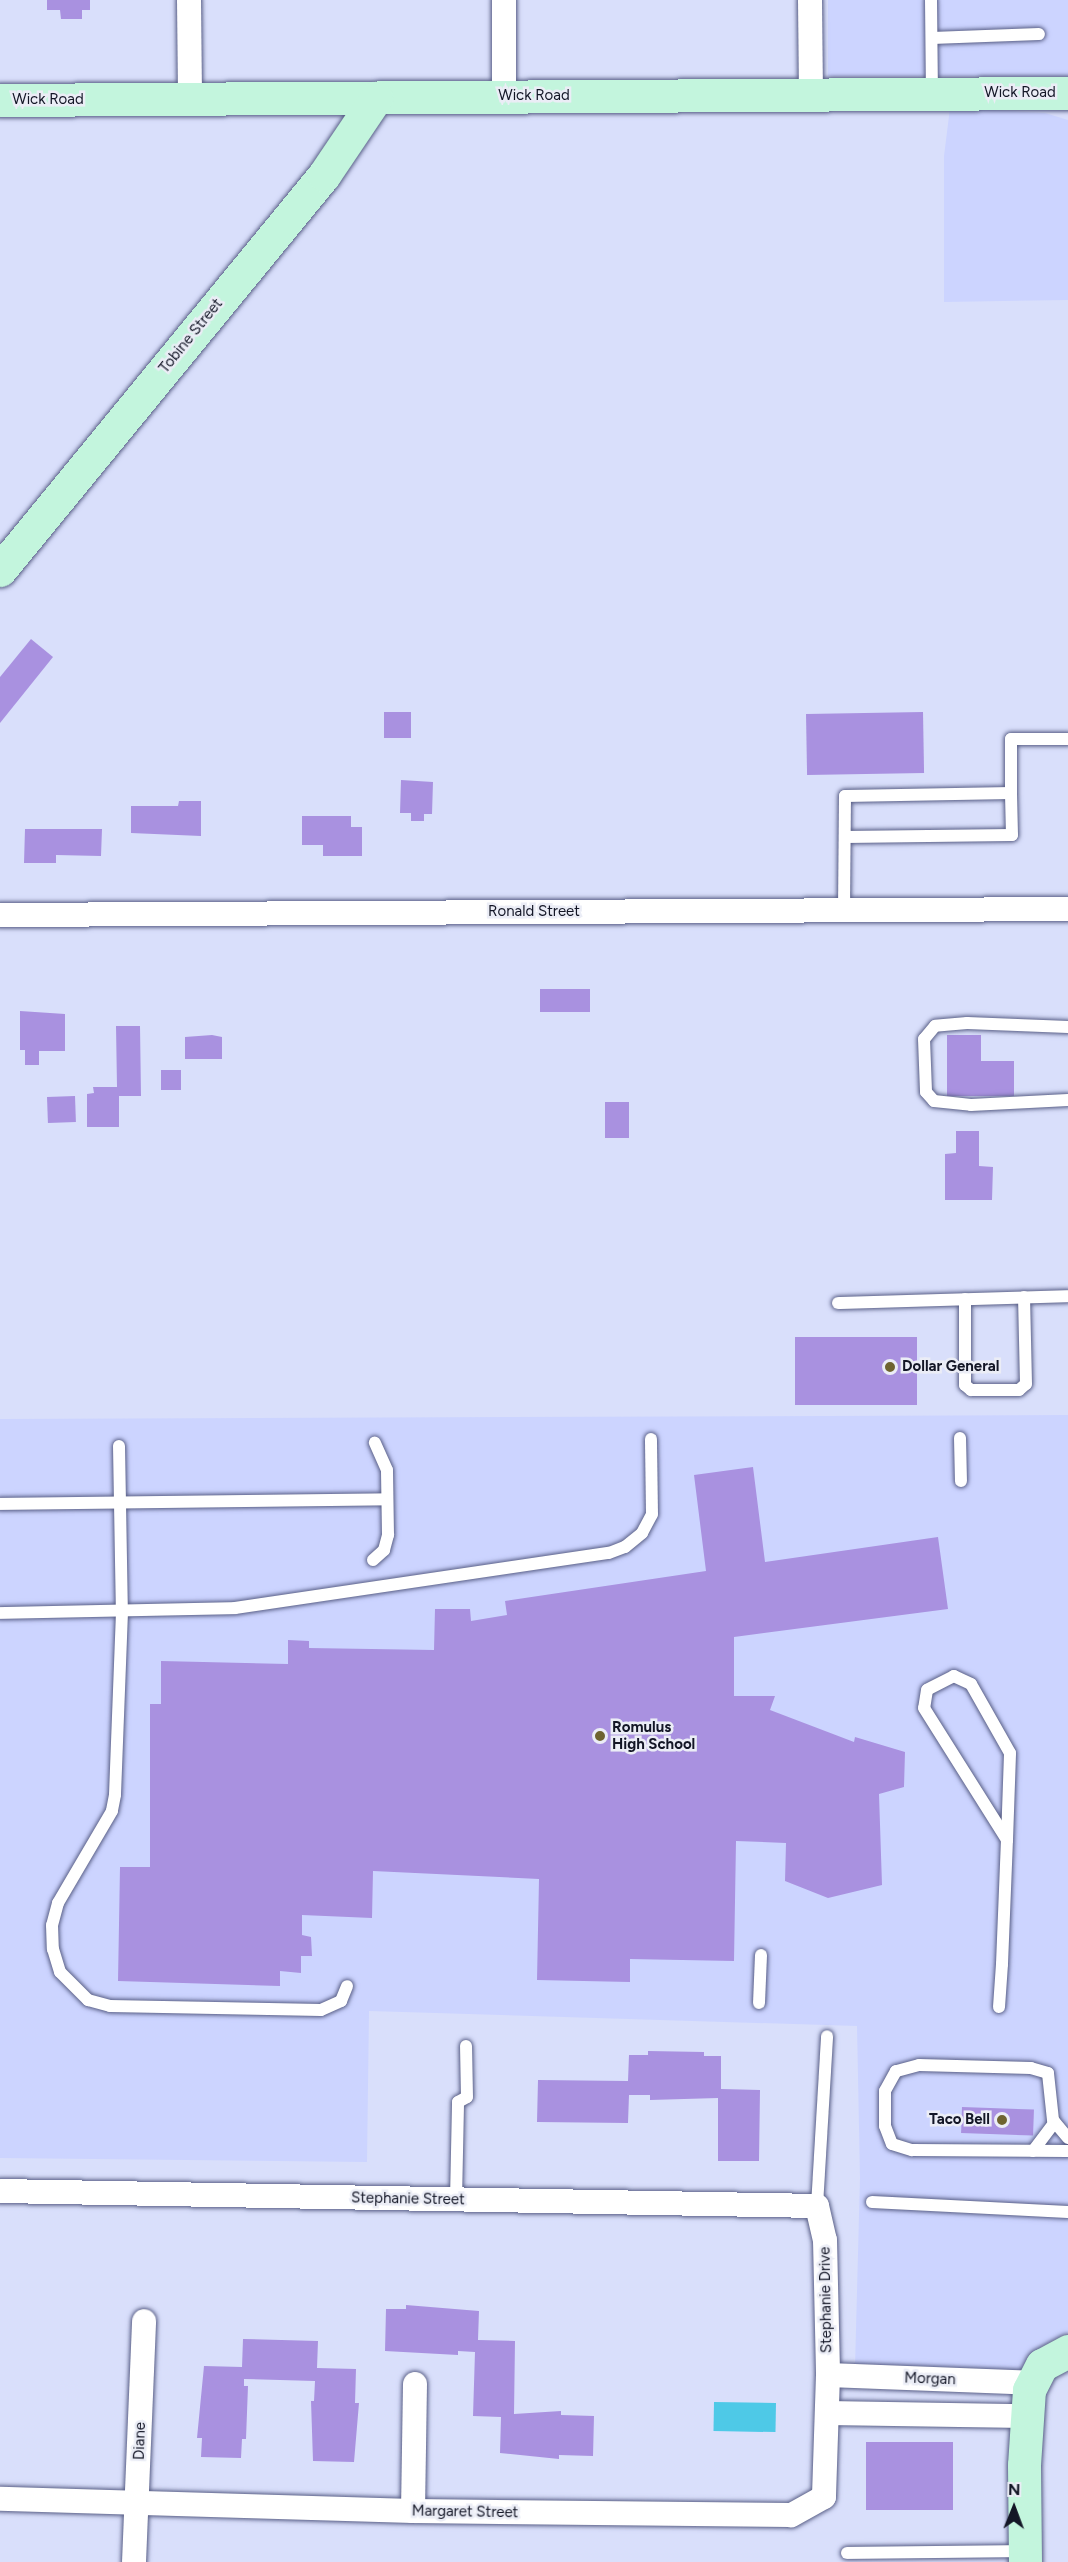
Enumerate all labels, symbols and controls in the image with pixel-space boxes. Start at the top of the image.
street label: Wick Road [984,84,1056,102]
street label: Wick Road [498,87,570,105]
street label: Wick Road [12,91,84,109]
street label: Tobine Street [156,295,226,377]
street label: Ronald Street [488,903,580,921]
place label: Dollar General [902,1358,999,1376]
marker: Dollar General [883,1360,897,1374]
place label: Romulus High School [612,1718,695,1753]
marker: Romulus High School [593,1729,607,1743]
place label: Taco Bell [929,2111,990,2129]
marker: Taco Bell [995,2113,1009,2127]
street label: Stephanie Street [351,2189,465,2209]
street label: Stephanie Drive [816,2247,836,2353]
street label: Morgan [904,2369,956,2389]
street label: Diane [130,2422,150,2460]
north arrow [984,2478,1044,2538]
text: N [1008,2480,1021,2499]
street label: Margaret Street [412,2502,518,2522]

